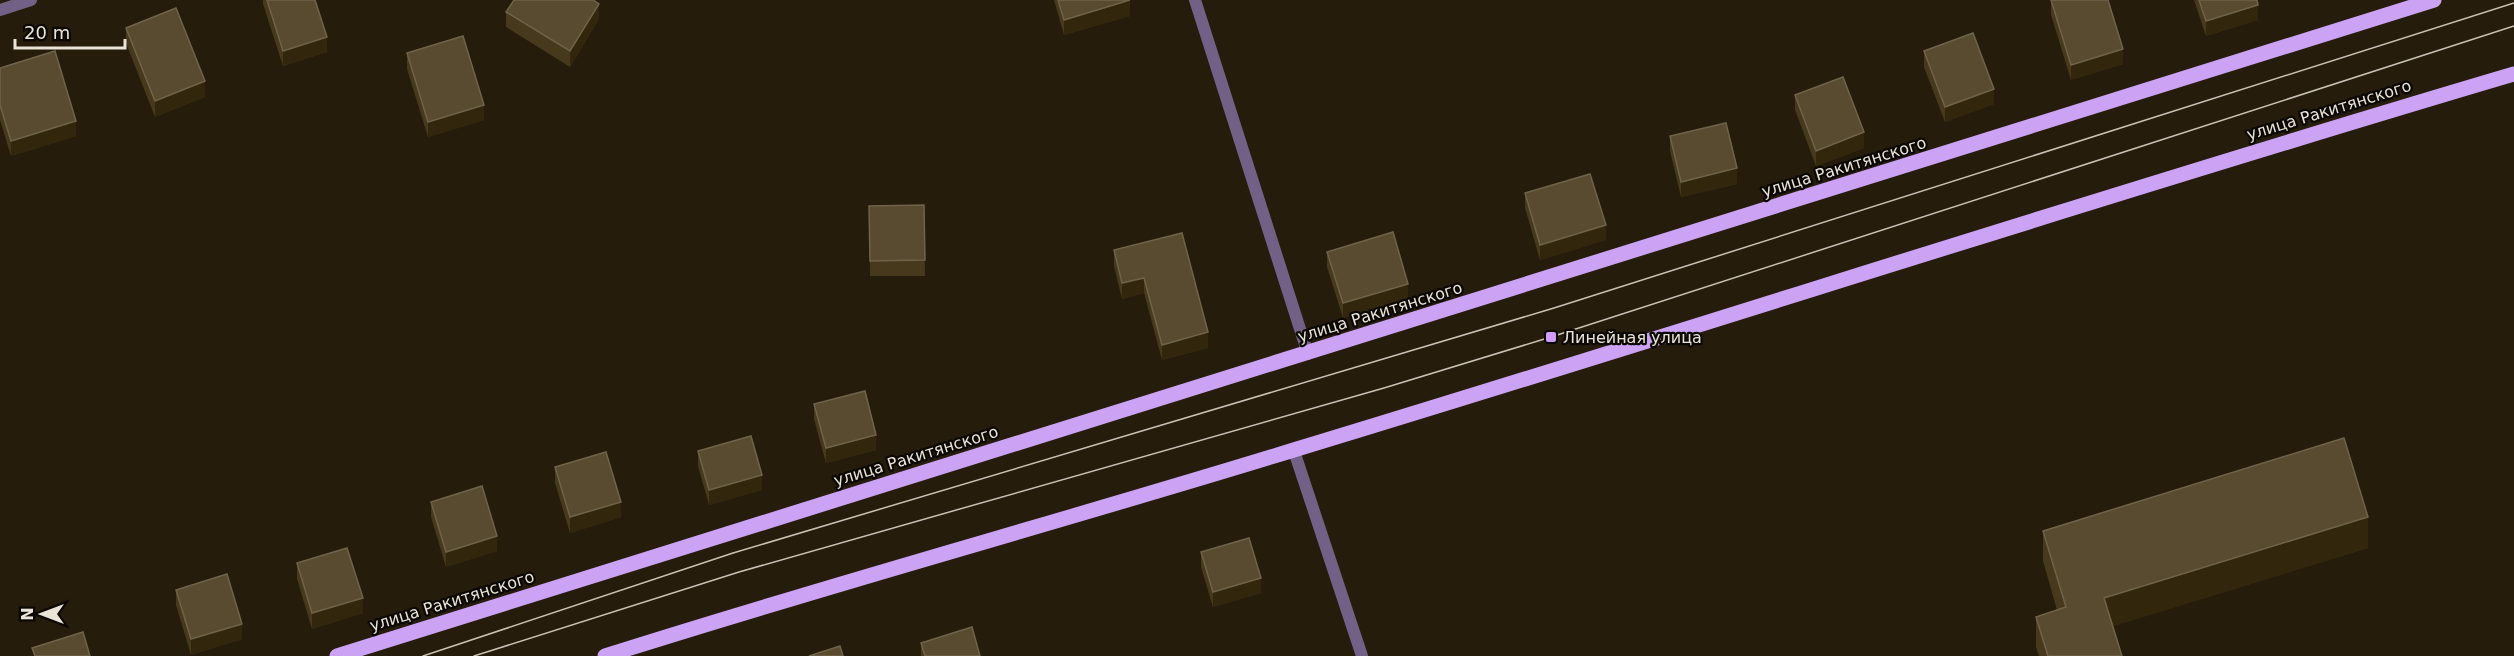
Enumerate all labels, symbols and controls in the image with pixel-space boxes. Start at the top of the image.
scale bar [15,12,124,50]
text: 20 m [24,22,70,43]
street label: улица Ракитянского [2244,76,2414,144]
street label: улица Ракитянского [1759,133,1929,201]
street label: улица Ракитянского [1295,278,1465,346]
place label: Линейная улица [1563,328,1702,347]
marker: Линейная улица [1544,330,1558,344]
street label: улица Ракитянского [831,422,1001,490]
street label: улица Ракитянского [367,567,537,635]
north arrow [12,584,72,644]
text: N [18,607,37,621]

